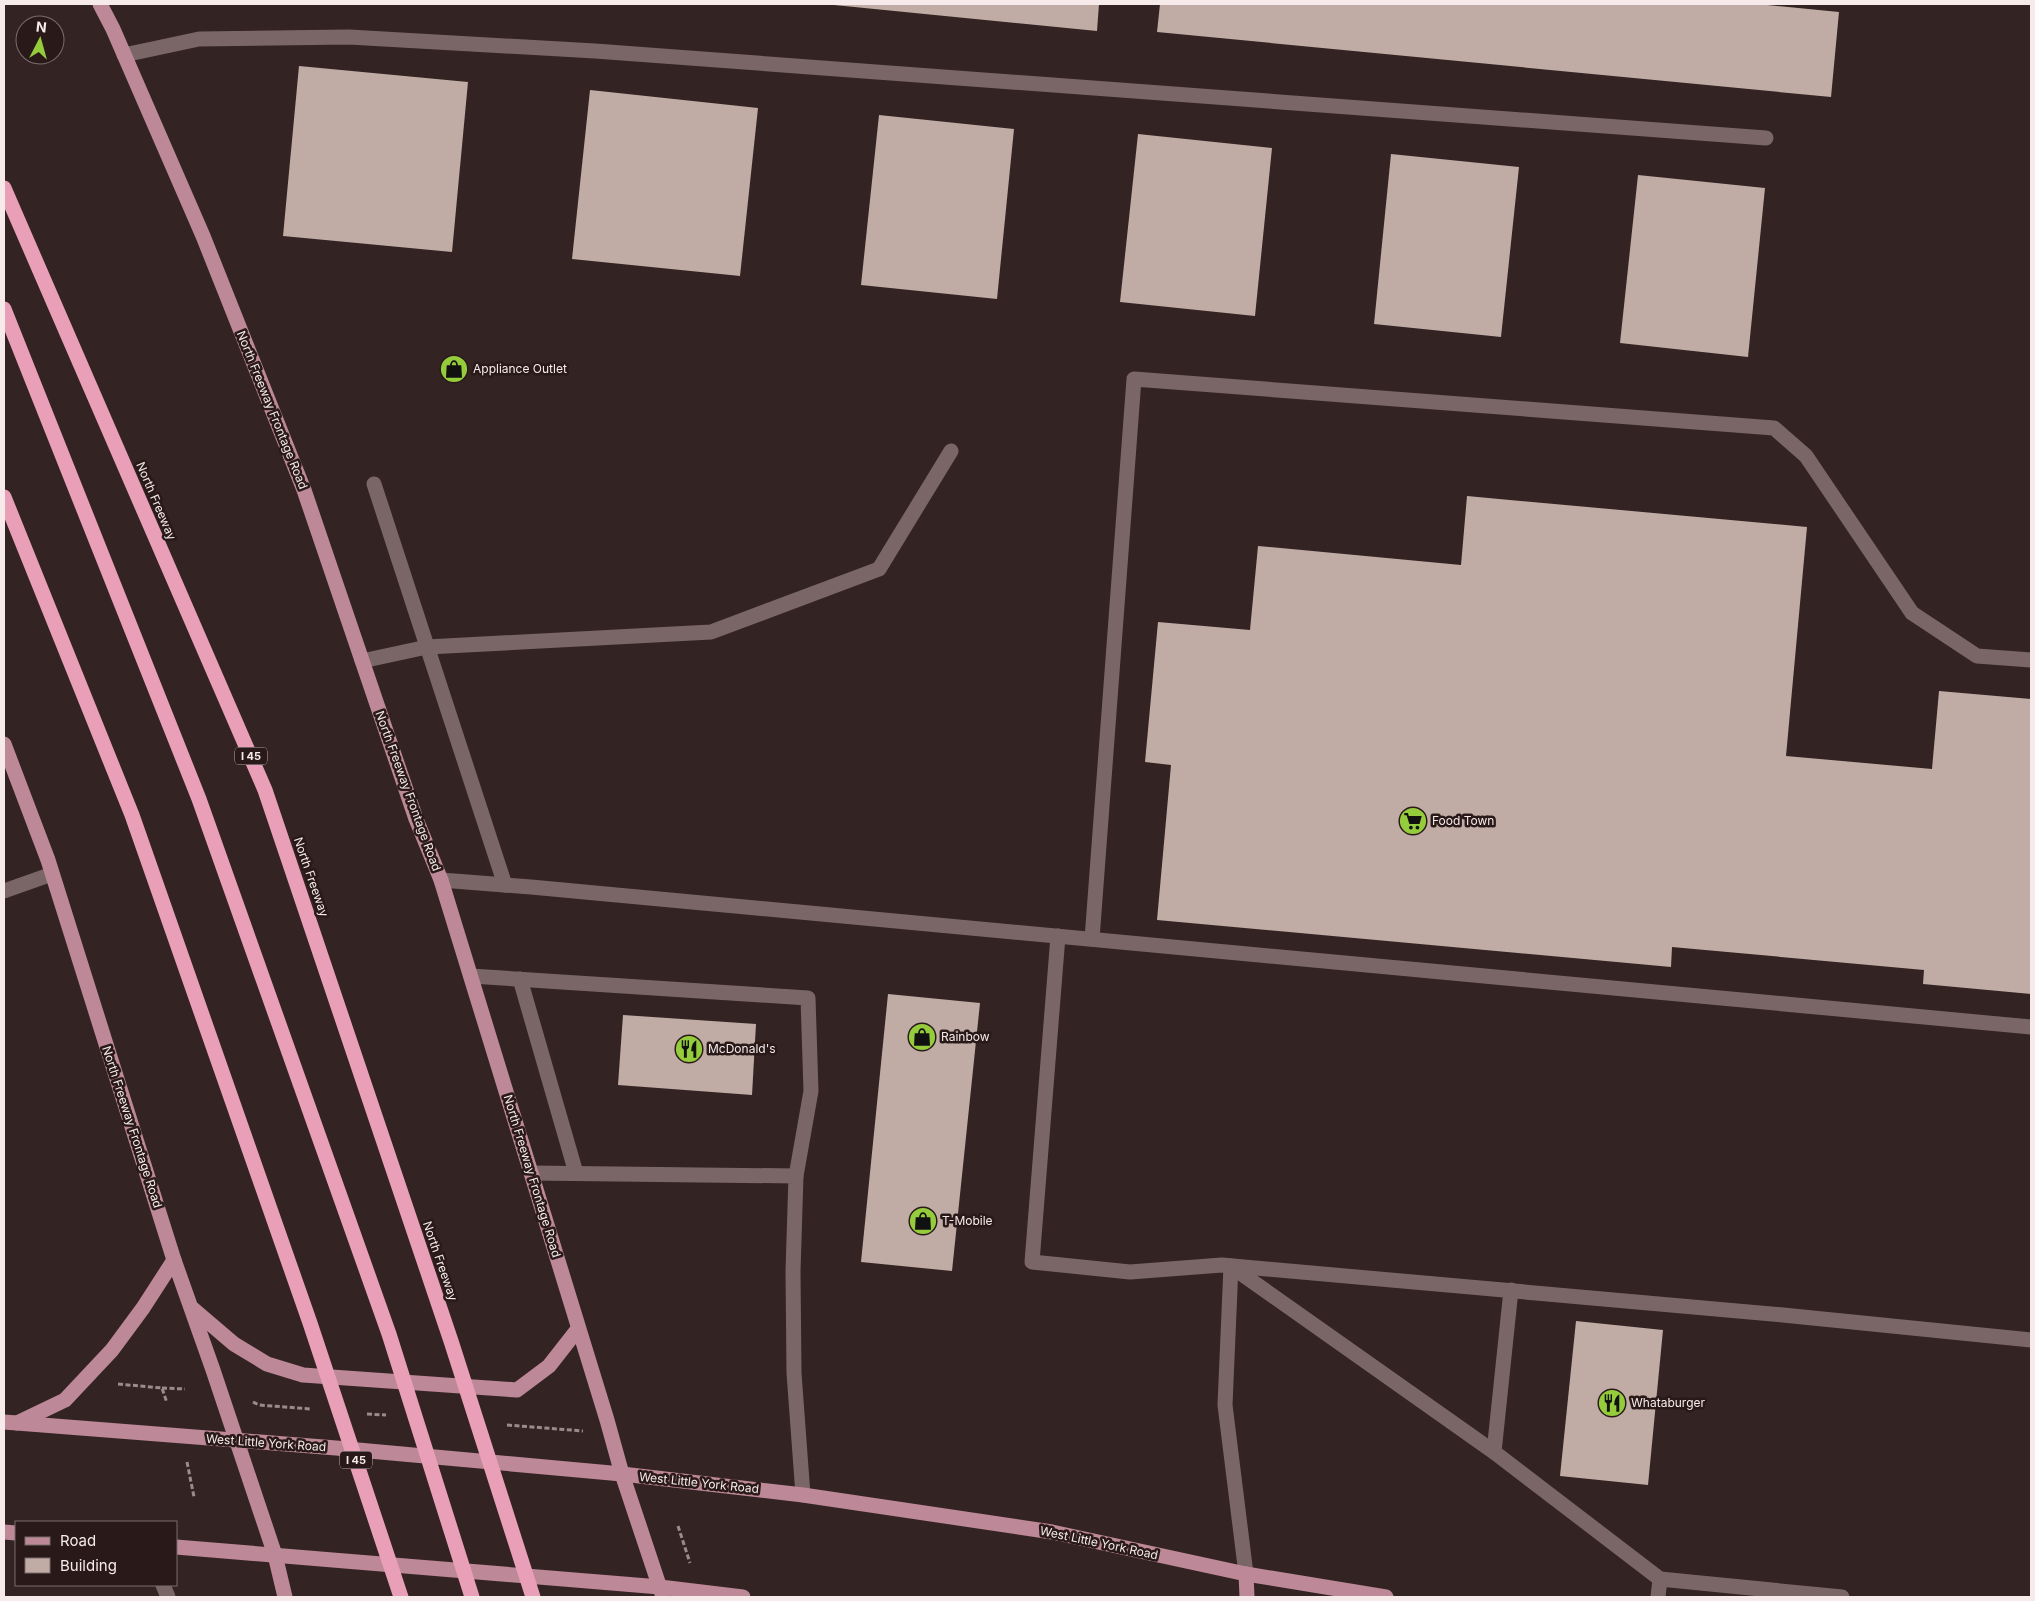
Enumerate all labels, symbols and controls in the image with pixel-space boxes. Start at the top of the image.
north arrow [15,15,65,65]
text: N [35,18,48,36]
street label: North Freeway Frontage Road [234,328,311,491]
shop icon: Appliance Outlet [439,354,469,384]
place label: Appliance Outlet [473,361,567,376]
street label: North Freeway [133,460,180,542]
street label: North Freeway Frontage Road [372,709,444,873]
road number: I 45 [235,748,267,764]
supermarket icon: Food Town [1398,806,1428,836]
place label: Food Town [1432,813,1494,828]
street label: North Freeway [291,835,332,919]
shop icon: Rainbow [907,1022,937,1052]
place label: Rainbow [941,1029,990,1044]
restaurant icon: McDonald's [674,1034,704,1064]
place label: McDonald's [708,1041,776,1056]
street label: North Freeway Frontage Road [99,1044,166,1210]
street label: North Freeway Frontage Road [501,1093,564,1259]
shop icon: T-Mobile [908,1206,938,1236]
place label: T-Mobile [942,1213,993,1228]
street label: North Freeway [420,1219,461,1303]
restaurant icon: Whataburger [1597,1388,1627,1418]
place label: Whataburger [1631,1395,1705,1410]
street label: West Little York Road [205,1431,327,1454]
road number: I 45 [340,1452,372,1468]
street label: West Little York Road [638,1469,760,1496]
legend [15,1521,178,1586]
street label: West Little York Road [1039,1523,1160,1562]
text: Road [60,1531,96,1550]
text: Building [60,1556,117,1575]

